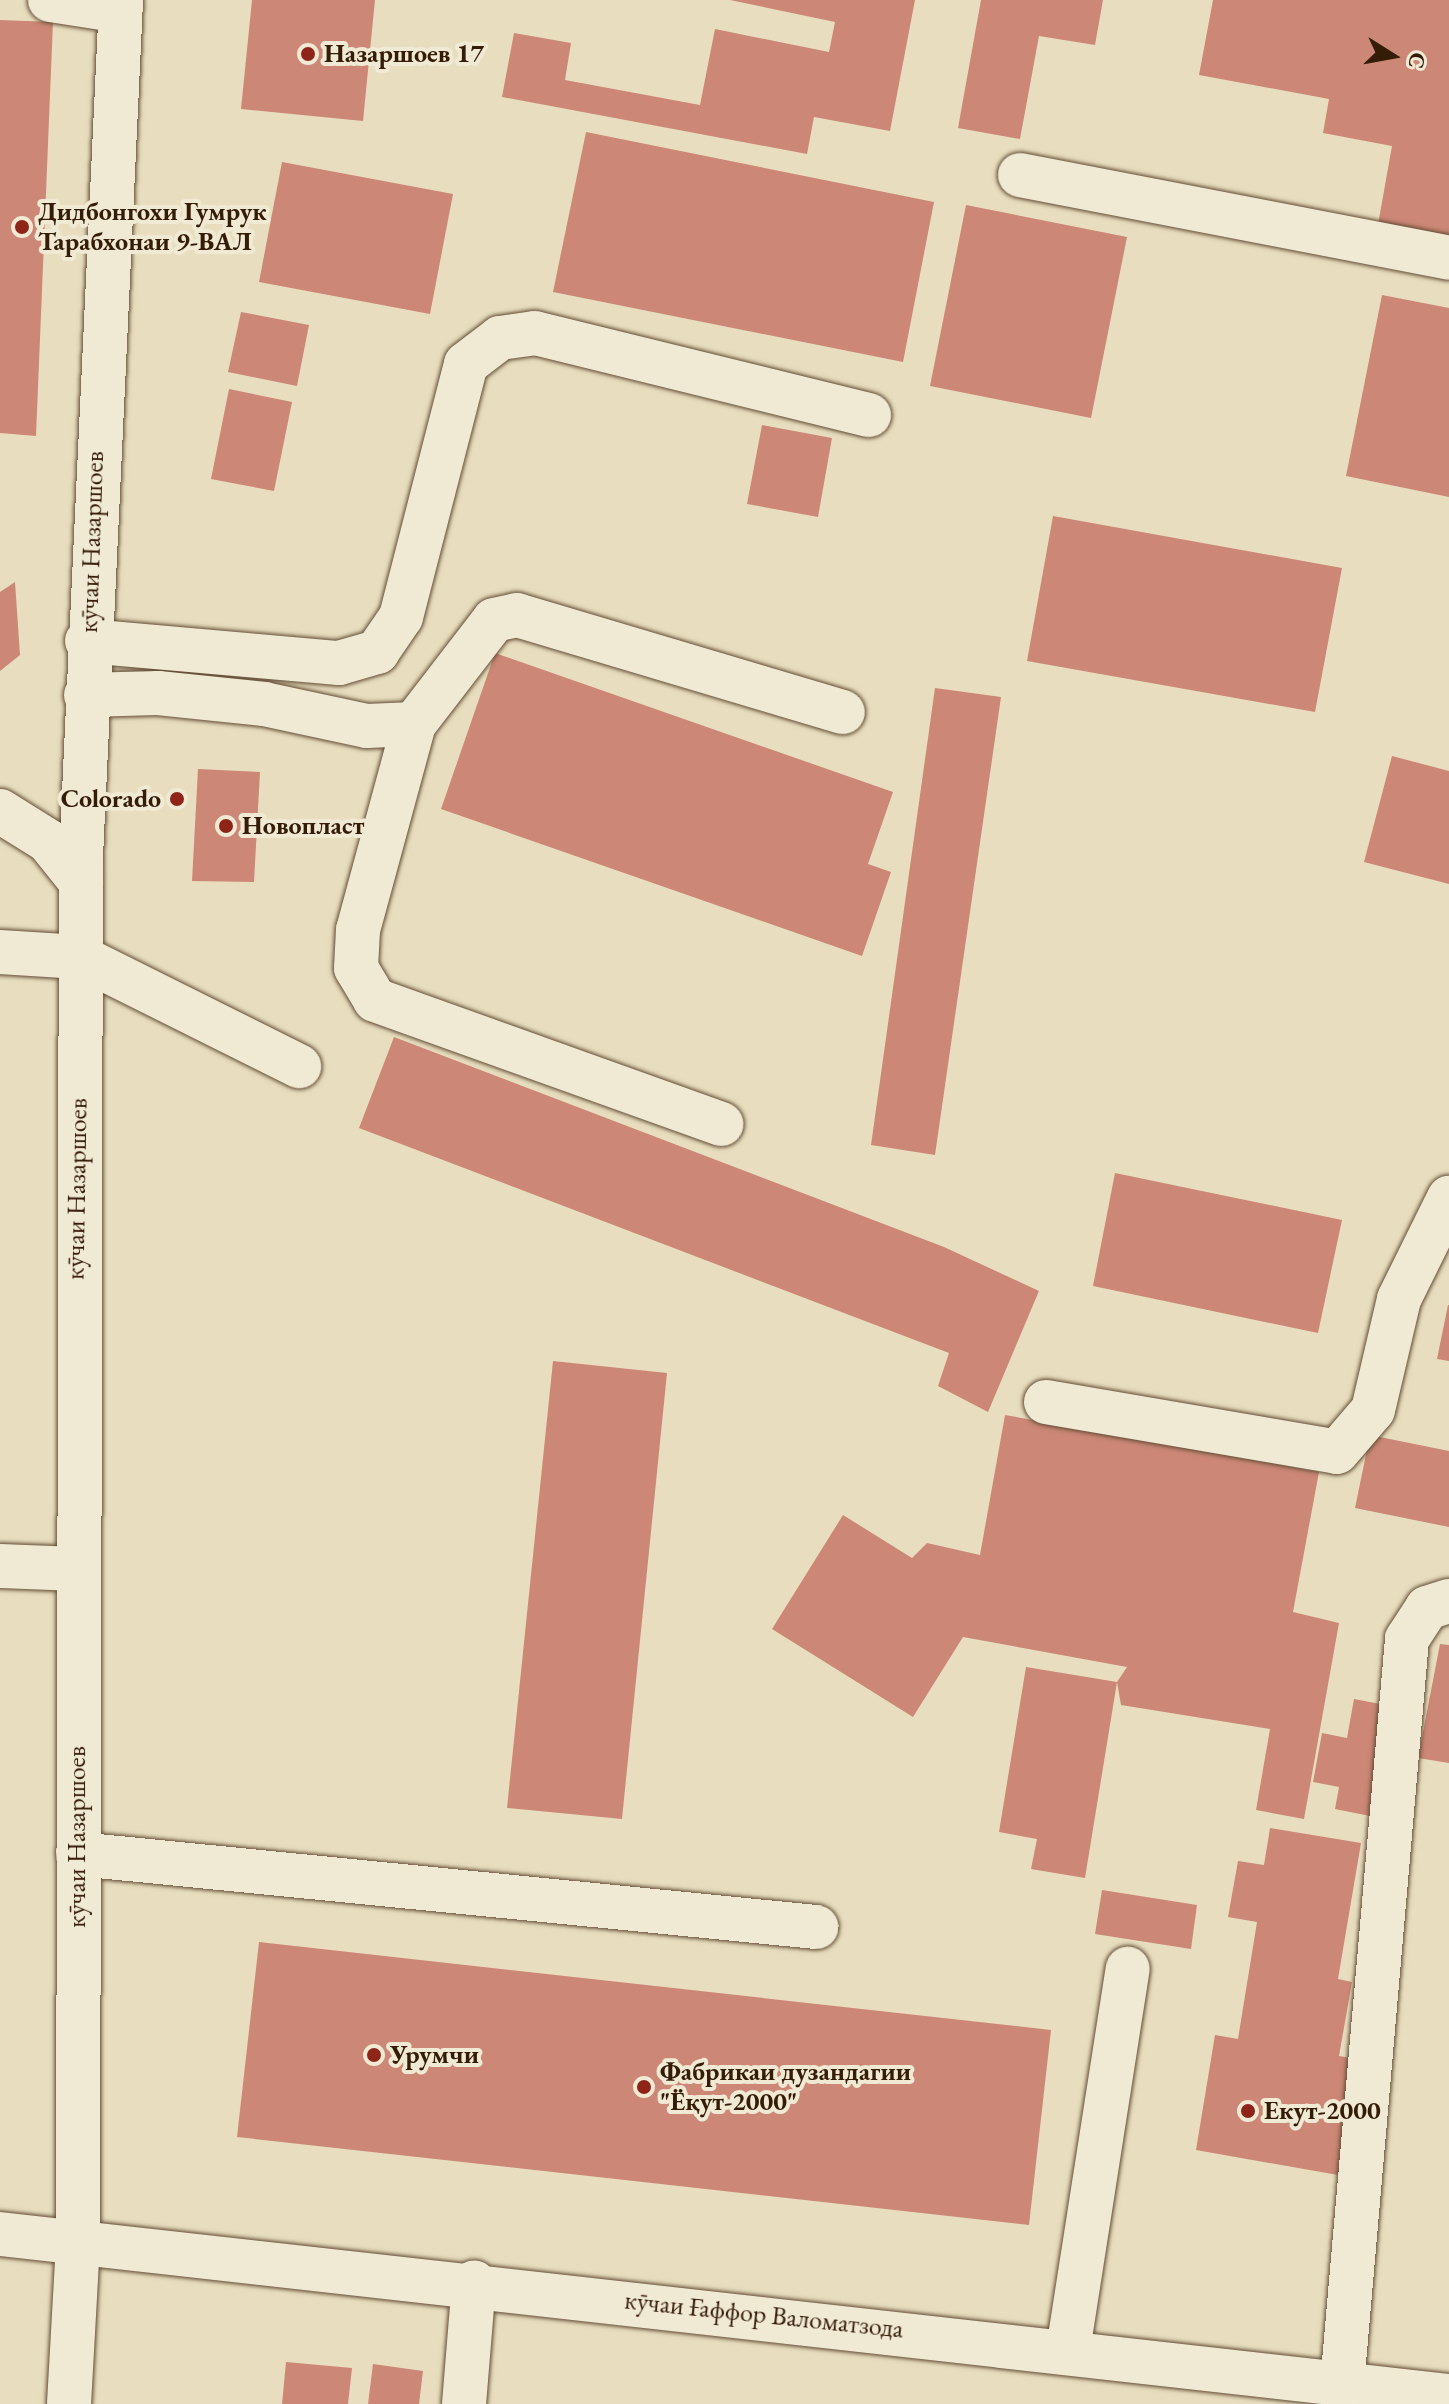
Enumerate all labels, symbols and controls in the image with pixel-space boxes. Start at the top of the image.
north arrow [1353,16,1433,96]
place label: Назаршоев 17 [324,38,484,70]
marker: Назаршоев 17 [299,45,317,63]
text: С [1401,50,1433,71]
place label: Дидбонгохи Гумрук Тарабхонаи 9-ВАЛ [38,196,267,258]
marker: Дидбонгохи Гумрук Тарабхонаи 9-ВАЛ [13,218,31,236]
street label: кӯчаи Назаршоев [73,451,111,633]
place label: Colorado [61,783,161,815]
marker: Colorado [168,790,186,808]
place label: Новопласт [242,810,364,842]
marker: Новопласт [217,817,235,835]
street label: кӯчаи Назаршоев [60,1098,94,1280]
street label: кӯчаи Назаршоев [61,1746,93,1928]
place label: Урумчи [390,2039,479,2071]
marker: Урумчи [365,2046,383,2064]
place label: Фабрикаи дузандагии "Ёқут-2000" [660,2056,911,2118]
marker: Фабрикаи дузандагии "Ёқут-2000" [635,2078,653,2096]
place label: Екут-2000 [1264,2095,1381,2127]
marker: Екут-2000 [1239,2102,1257,2120]
street label: кӯчаи Ғаффор Валоматзода [623,2285,905,2345]

